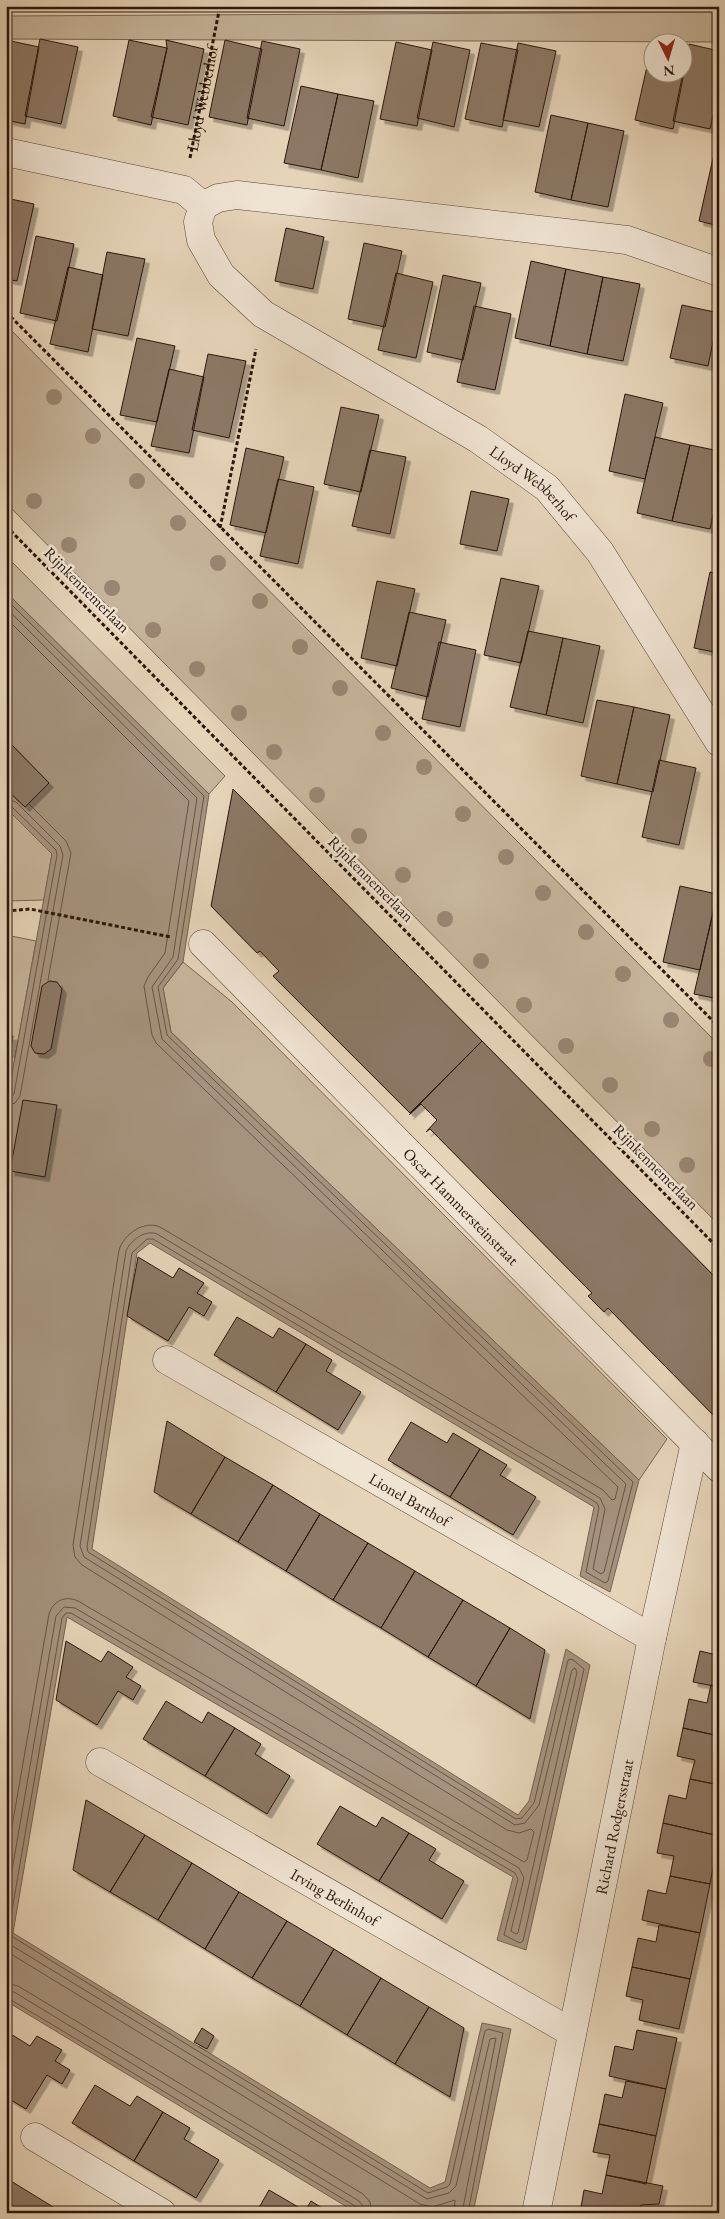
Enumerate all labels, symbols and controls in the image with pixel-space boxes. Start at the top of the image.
north arrow [642,32,692,82]
street label: Lloyd Webberhof [181,42,223,153]
text: N [662,61,676,80]
street label: Lloyd Webberhof [486,440,582,527]
street label: Rijnkennemerlaan [39,542,135,638]
street label: Rijnkennemerlaan [323,831,419,927]
street label: Rijnkennemerlaan [608,1119,704,1215]
street label: Oscar Hammersteinstraat [399,1143,524,1269]
street label: Lionel Barthof [365,1468,456,1532]
street label: Richard Rodgersstraat [590,1757,638,1896]
street label: Irving Berlinhof [287,1863,385,1931]

